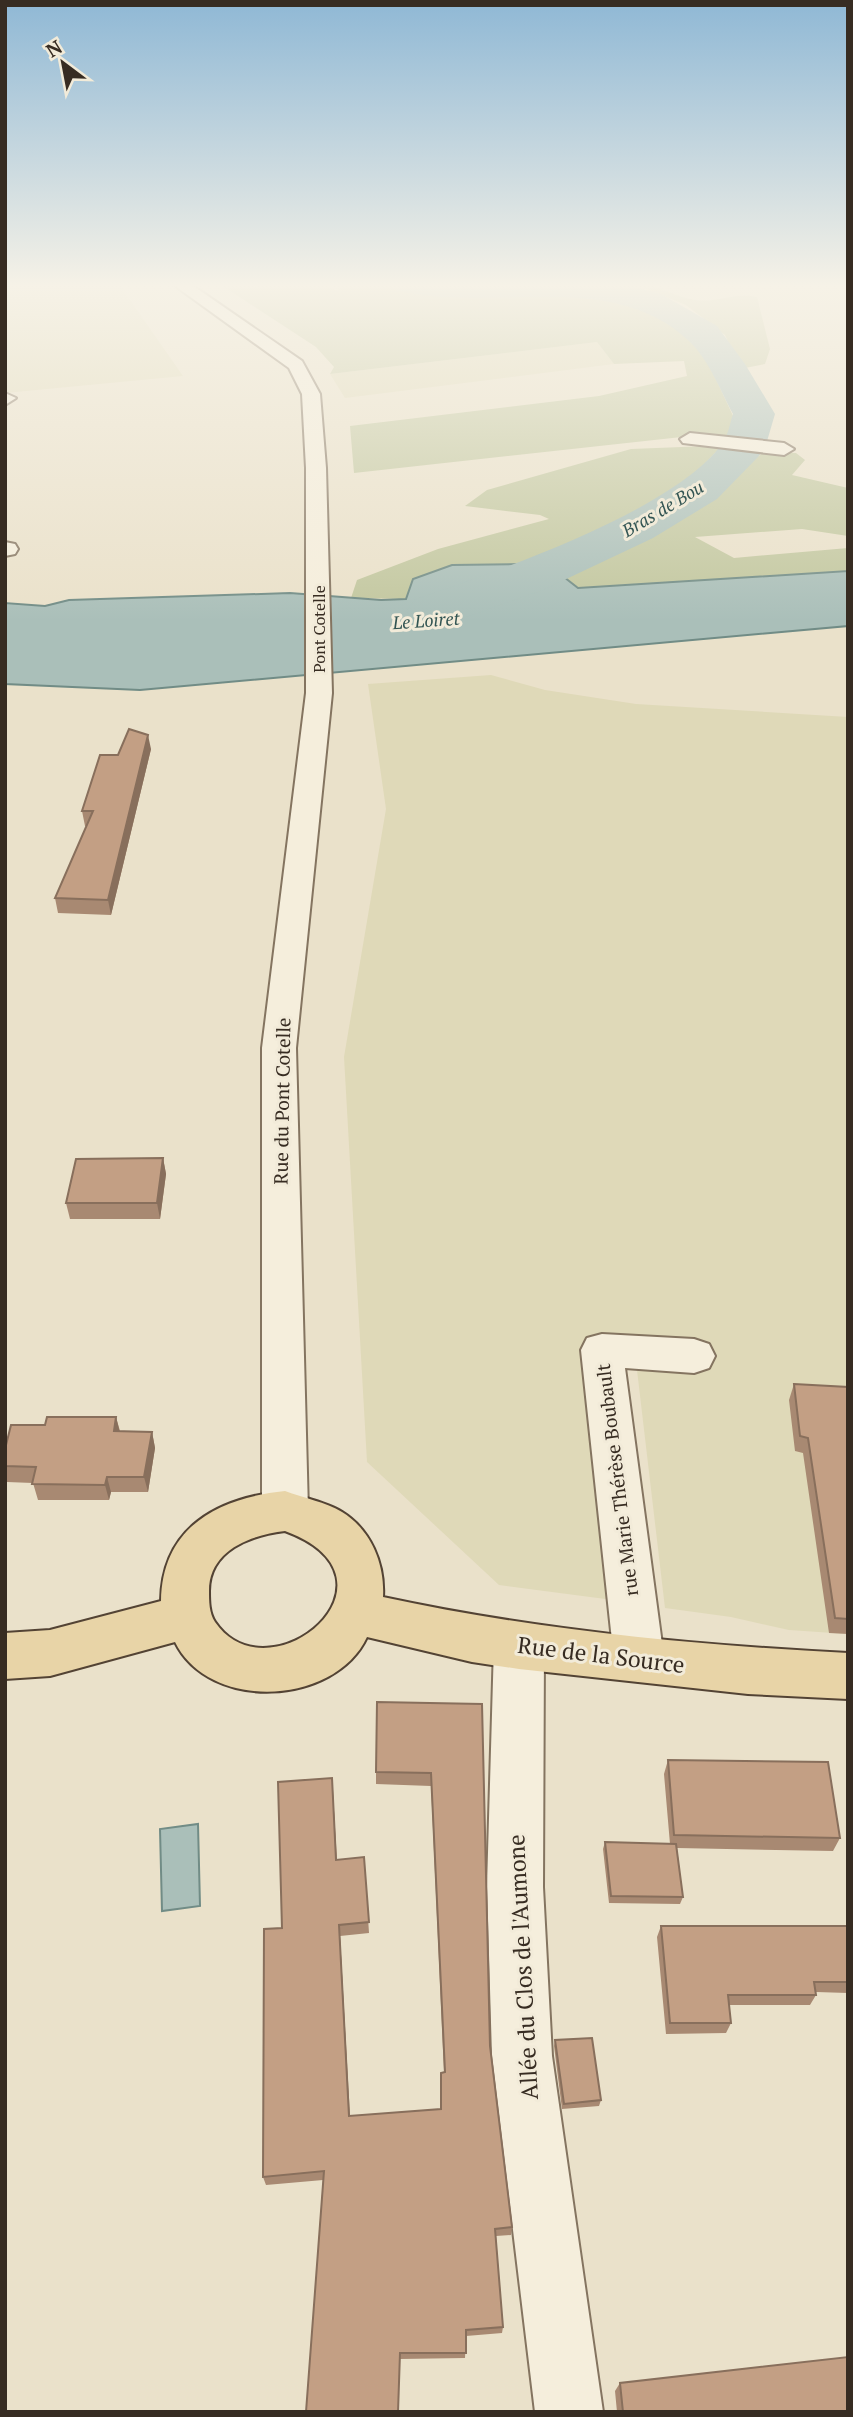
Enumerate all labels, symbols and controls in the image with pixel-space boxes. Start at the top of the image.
north arrow [28,28,98,98]
text: N [41,33,67,63]
water label: Bras de Bou [616,474,708,542]
street label: Pont Cotelle [308,585,330,673]
water label: Le Loiret [391,606,461,634]
street label: Rue du Pont Cotelle [268,1017,295,1185]
street label: rue Marie Thérèse Boubault [590,1362,643,1598]
street label: Rue de la Source [516,1629,686,1680]
street label: Allée du Clos de l'Aumone [500,1834,545,2100]

